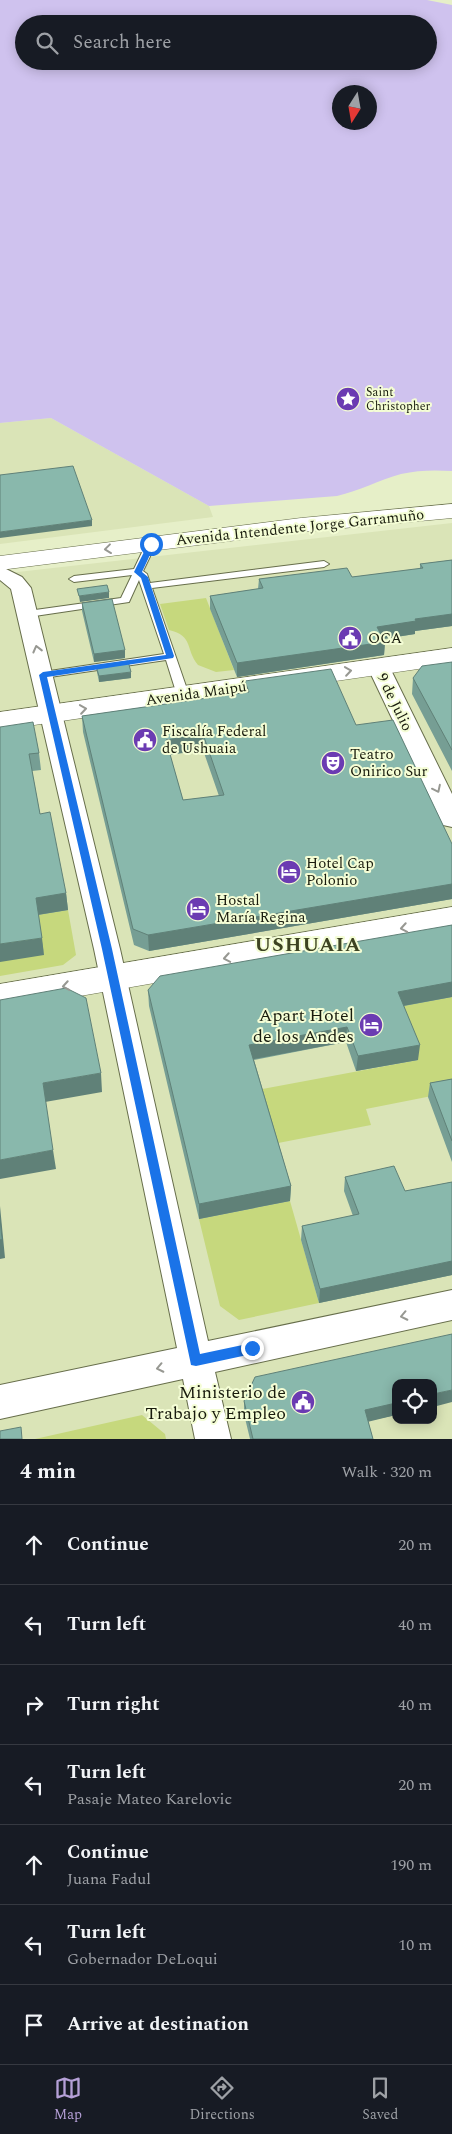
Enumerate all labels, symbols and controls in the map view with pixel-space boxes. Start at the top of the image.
search box [15,15,437,70]
text: Search here [73,28,172,57]
icon: search [33,29,61,57]
north arrow [332,85,377,130]
place label: Saint Christopher [366,383,431,416]
place icon: Saint Christopher [335,386,361,412]
street label: Avenida Intendente Jorge Garramuño [175,503,425,552]
route start [140,533,163,556]
one-way arrow [104,543,112,554]
public building icon: OCA [337,625,363,651]
place label: OCA [368,627,402,650]
one-way arrow [32,646,42,654]
one-way arrow [344,666,352,677]
street label: 9 de Julio [371,669,418,735]
street label: Avenida Maipú [144,675,248,712]
one-way arrow [79,705,87,715]
place label: Fiscalía Federal de Ushuaia [162,720,266,760]
public building icon: Fiscalía Federal de Ushuaia [132,727,158,753]
place label: Teatro Onirico Sur [350,743,428,783]
theatre icon: Teatro Onirico Sur [320,750,346,776]
one-way arrow [431,784,442,793]
place label: Hotel Cap Polonio [306,852,374,892]
hotel icon: Hotel Cap Polonio [276,859,302,885]
place label: Hostal María Regina [216,889,306,929]
hotel icon: Hostal María Regina [185,896,211,922]
one-way arrow [400,922,408,932]
district label: USHUAIA [255,930,361,960]
one-way arrow [222,953,231,963]
one-way arrow [62,980,71,990]
place label: Apart Hotel de los Andes [253,1002,354,1050]
hotel icon: Apart Hotel de los Andes [358,1012,384,1038]
one-way arrow [400,1310,409,1320]
route end [241,1337,264,1360]
one-way arrow [155,1362,164,1373]
place label: Ministerio de Trabajo y Empleo [145,1379,286,1427]
map controls [392,1379,437,1424]
button: locate [392,1379,437,1424]
public building icon: Ministerio de Trabajo y Empleo [290,1389,316,1415]
text: 4 min [20,1456,76,1488]
text: Walk · 320 m [341,1460,432,1484]
text: Continue [67,1530,149,1559]
icon: ahead [20,1531,48,1559]
text: 20 m [398,1533,432,1557]
text: Turn left [67,1610,146,1639]
icon: left [20,1611,48,1639]
text: 40 m [398,1613,432,1637]
text: Turn right [67,1690,160,1719]
icon: right [20,1691,48,1719]
text: 40 m [398,1693,432,1717]
text: Turn left [67,1758,146,1787]
icon: left [20,1771,48,1799]
text: 20 m [398,1773,432,1797]
text: Pasaje Mateo Karelovic [67,1787,232,1811]
text: Continue [67,1838,149,1867]
icon: ahead [20,1851,48,1879]
text: 190 m [390,1853,432,1877]
text: Juana Fadul [67,1867,151,1891]
text: Turn left [67,1918,146,1947]
icon: left [20,1931,48,1959]
text: 10 m [398,1933,432,1957]
text: Gobernador DeLoqui [67,1947,218,1971]
text: Arrive at destination [67,2010,249,2039]
icon: arrive [20,2011,48,2039]
tab: Map [54,2074,82,2125]
tab: Directions [189,2074,255,2125]
tab: Saved [362,2074,398,2125]

